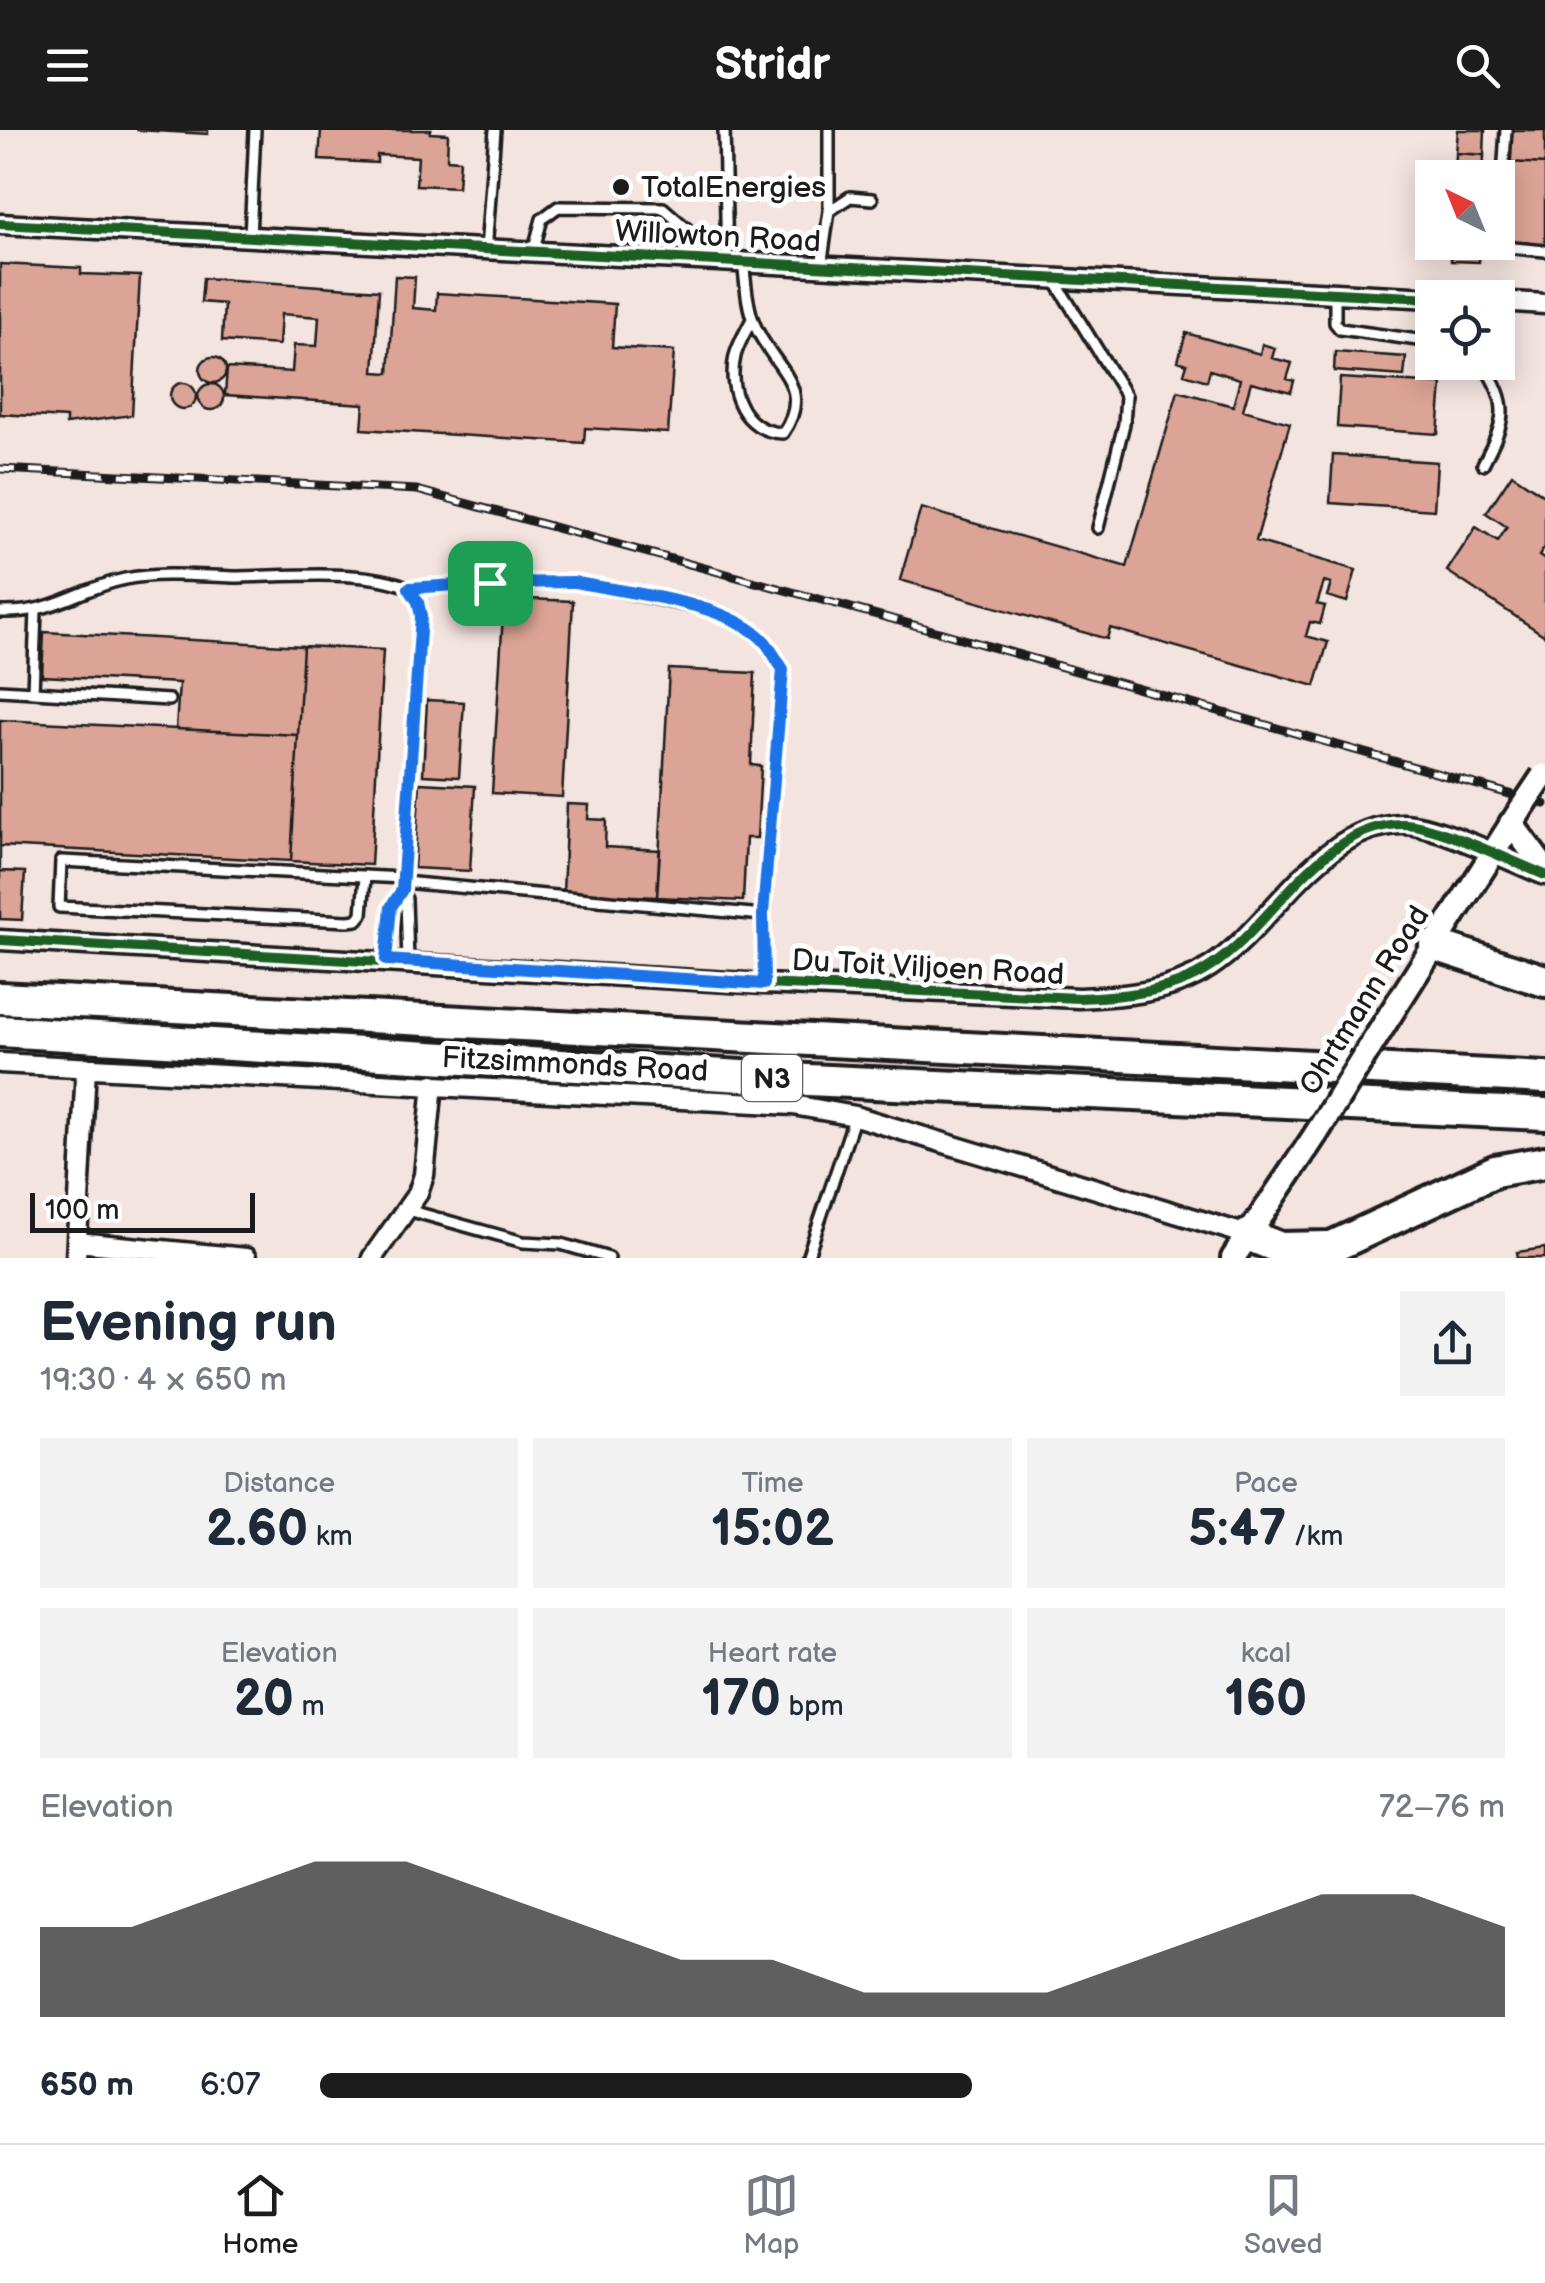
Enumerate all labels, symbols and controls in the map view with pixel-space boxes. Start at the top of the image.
icon: menu [40,38,95,93]
text: Stridr [715,38,830,93]
icon: search [1450,38,1505,93]
north arrow [1415,160,1515,260]
map controls [1415,160,1515,380]
place label: TotalEnergies [641,170,826,206]
marker: TotalEnergies [610,176,632,198]
street label: Willowton Road [614,214,822,260]
button: locate [1415,280,1515,380]
pin [448,541,533,626]
icon: arrive [463,556,518,611]
street label: Ohrtmann Road [1292,899,1437,1102]
street label: Du Toit Viljoen Road [791,943,1065,993]
street label: Fitzsimmonds Road [441,1040,709,1090]
road number: N3 [742,1055,802,1101]
scale bar [30,1188,255,1232]
text: 100 m [45,1194,119,1227]
text: Evening run [40,1290,337,1357]
button: share [1400,1291,1505,1396]
text: 19:30 · 4 × 650 m [40,1361,287,1400]
text: Distance [223,1467,335,1500]
text: Time [741,1467,804,1500]
text: Pace [1234,1467,1298,1500]
text: 2.60 [206,1500,308,1560]
text: 15:02 [711,1500,834,1560]
text: 5:47 [1188,1500,1286,1560]
text: km [308,1520,353,1553]
text: /km [1286,1520,1343,1553]
text: Elevation [221,1637,338,1670]
text: Heart rate [708,1637,837,1670]
text: kcal [1241,1637,1291,1670]
text: 20 [234,1670,294,1730]
text: 170 [701,1670,781,1730]
text: 160 [1225,1670,1307,1730]
text: m [294,1690,325,1723]
text: bpm [781,1690,844,1723]
text: Elevation [40,1788,173,1827]
text: 72–76 m [1379,1788,1505,1827]
text: 650 m [40,2066,134,2105]
text: 6:07 [200,2066,261,2105]
tab: Home [222,2168,298,2261]
tab: Map [743,2168,799,2261]
tab: Saved [1244,2168,1323,2261]

